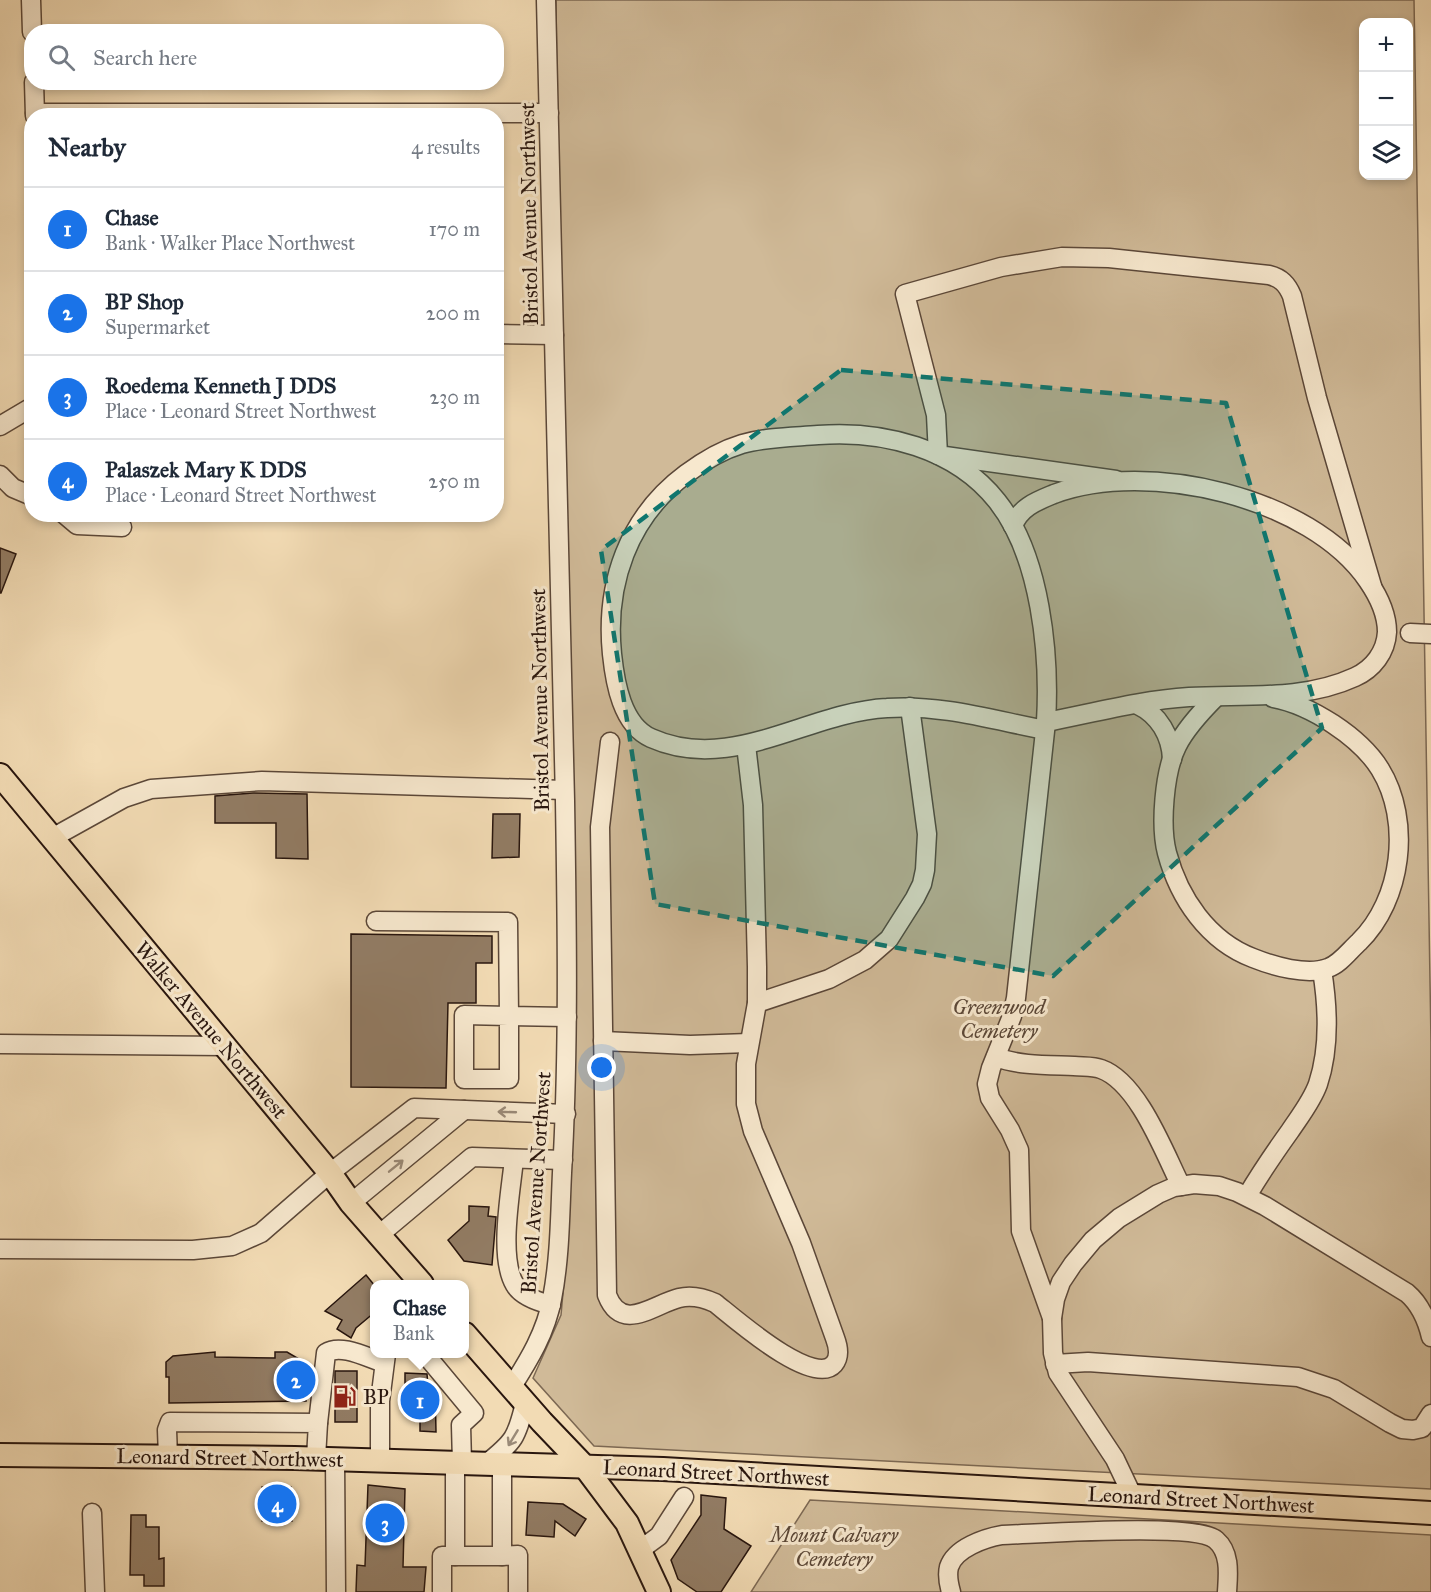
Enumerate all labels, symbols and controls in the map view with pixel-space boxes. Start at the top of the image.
map controls [1359,18,1413,180]
button: + [1359,18,1413,72]
search box [24,24,504,90]
icon: search [45,41,78,74]
text: Search here [93,44,197,71]
button: − [1359,72,1413,126]
street label: Bristol Avenue Northwest [514,102,544,326]
button: layers [1359,126,1413,180]
text: Nearby [48,131,126,163]
text: 4 results [411,135,480,159]
text: Chase [105,204,159,231]
text: 1 [64,217,71,241]
text: 170 m [429,217,480,241]
text: Bank · Walker Place Northwest [105,231,355,255]
text: BP Shop [105,288,184,315]
text: 2 [63,301,72,325]
text: 200 m [426,301,480,325]
text: Supermarket [105,315,210,339]
text: Roedema Kenneth J DDS [105,372,336,399]
text: 3 [64,385,72,409]
text: 230 m [429,385,480,409]
text: Place · Leonard Street Northwest [105,399,376,423]
text: Palaszek Mary K DDS [105,456,307,483]
text: 4 [62,469,73,493]
text: 250 m [428,469,480,493]
text: Place · Leonard Street Northwest [105,483,376,507]
street label: Bristol Avenue Northwest [525,588,555,812]
street label: Walker Avenue Northwest [129,936,293,1125]
park label: Greenwood Cemetery [952,994,1048,1044]
your location [587,1053,616,1082]
street label: Bristol Avenue Northwest [515,1070,557,1295]
one-way arrow [498,1106,518,1118]
one-way arrow [388,1159,404,1172]
popup [370,1280,469,1358]
text: Chase [393,1294,446,1321]
text: Bank [393,1321,434,1345]
pin: 2 [276,1358,316,1402]
pin: 1 [400,1378,440,1422]
fuel station icon: BP [332,1384,358,1410]
place label: BP [363,1384,389,1410]
one-way arrow [507,1429,519,1446]
street label: Leonard Street Northwest [116,1443,344,1473]
street label: Leonard Street Northwest [602,1454,831,1492]
street label: Leonard Street Northwest [1087,1481,1316,1519]
pin: 4 [258,1482,296,1526]
pin: 3 [366,1500,404,1546]
park label: Mount Calvary Cemetery [768,1522,899,1572]

